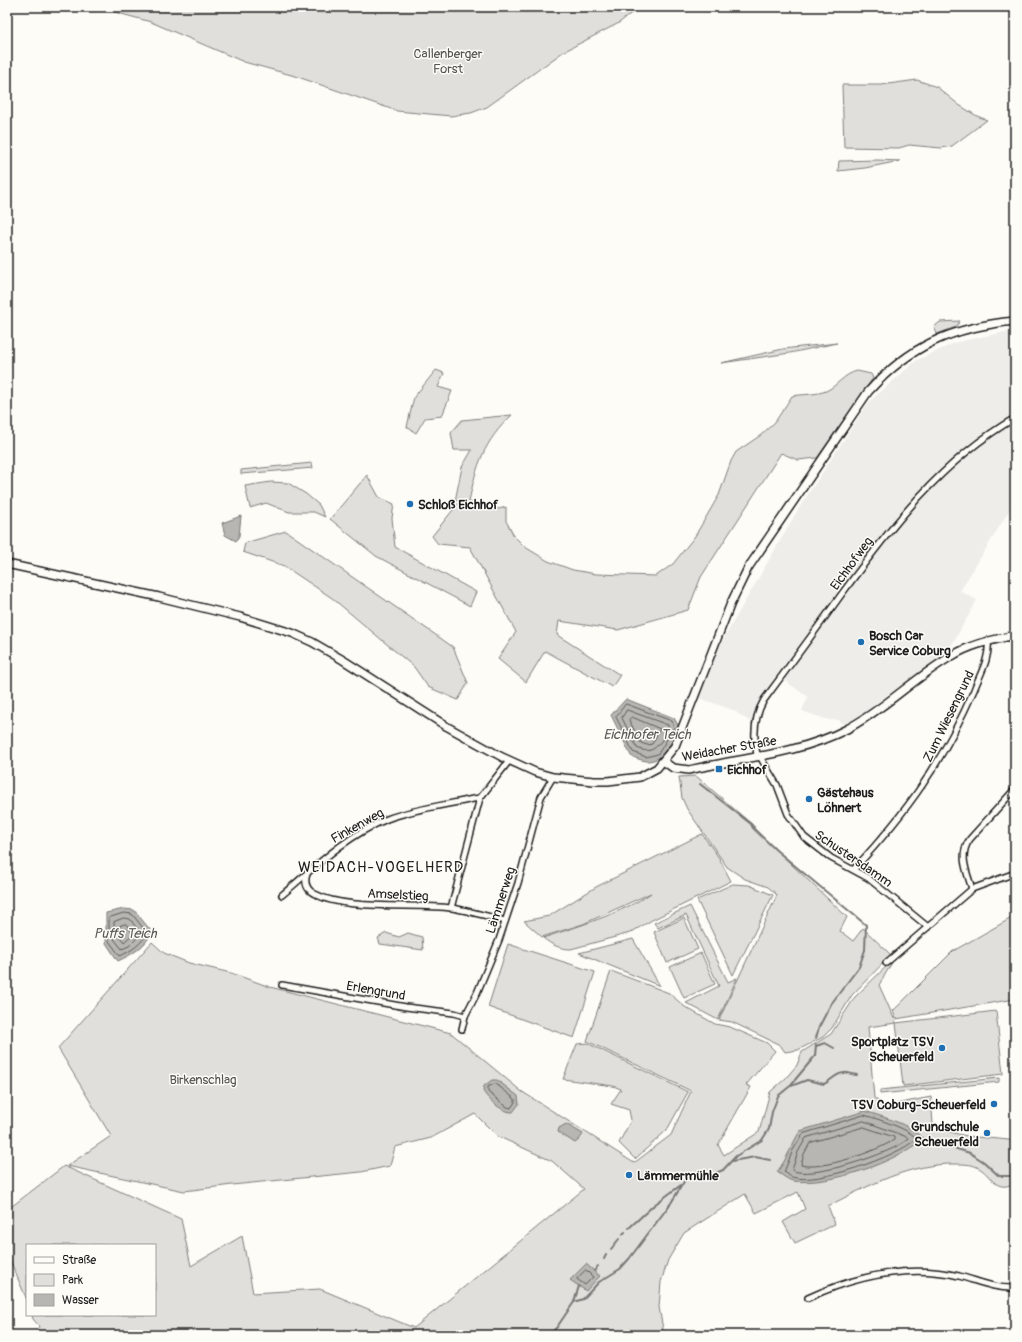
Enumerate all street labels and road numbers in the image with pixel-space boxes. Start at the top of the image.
street label: Eichhofweg [827,533,877,593]
street label: Zum Wiesengrund [920,668,978,765]
street label: Weidacher Straße [681,733,778,765]
street label: Finkenweg [328,805,387,847]
street label: Schustersdamm [812,827,895,891]
street label: Lämmerweg [483,864,519,936]
street label: Amselstieg [367,885,429,905]
street label: Erlengrund [345,978,406,1004]

